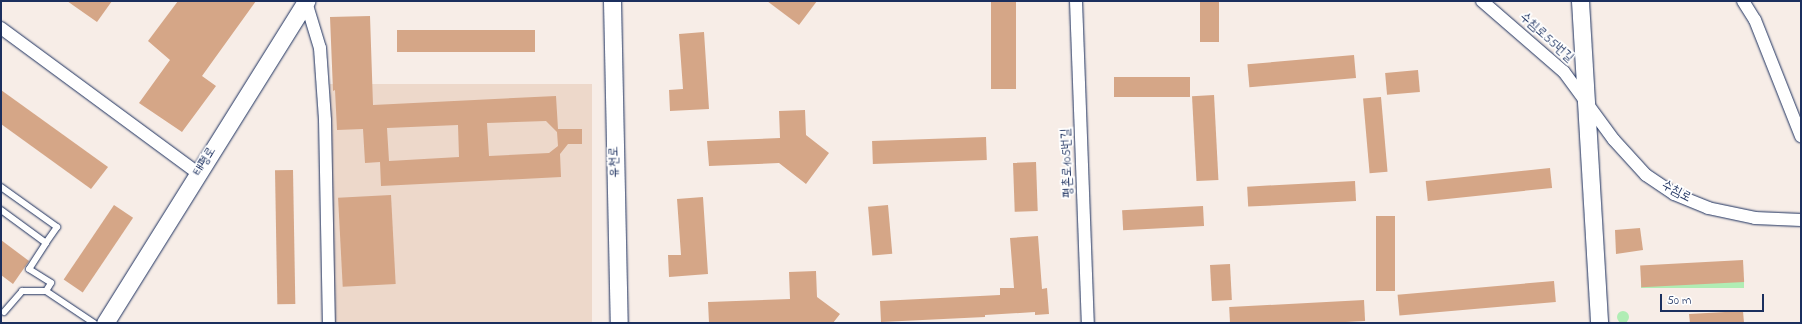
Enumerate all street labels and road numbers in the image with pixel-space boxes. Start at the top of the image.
street label: 수침로55번길 [1516,10,1576,66]
street label: 평촌로105번길 [1059,128,1077,198]
street label: 태평로 [190,145,220,179]
street label: 유천로 [607,146,623,178]
street label: 수침로 [1658,178,1694,206]

